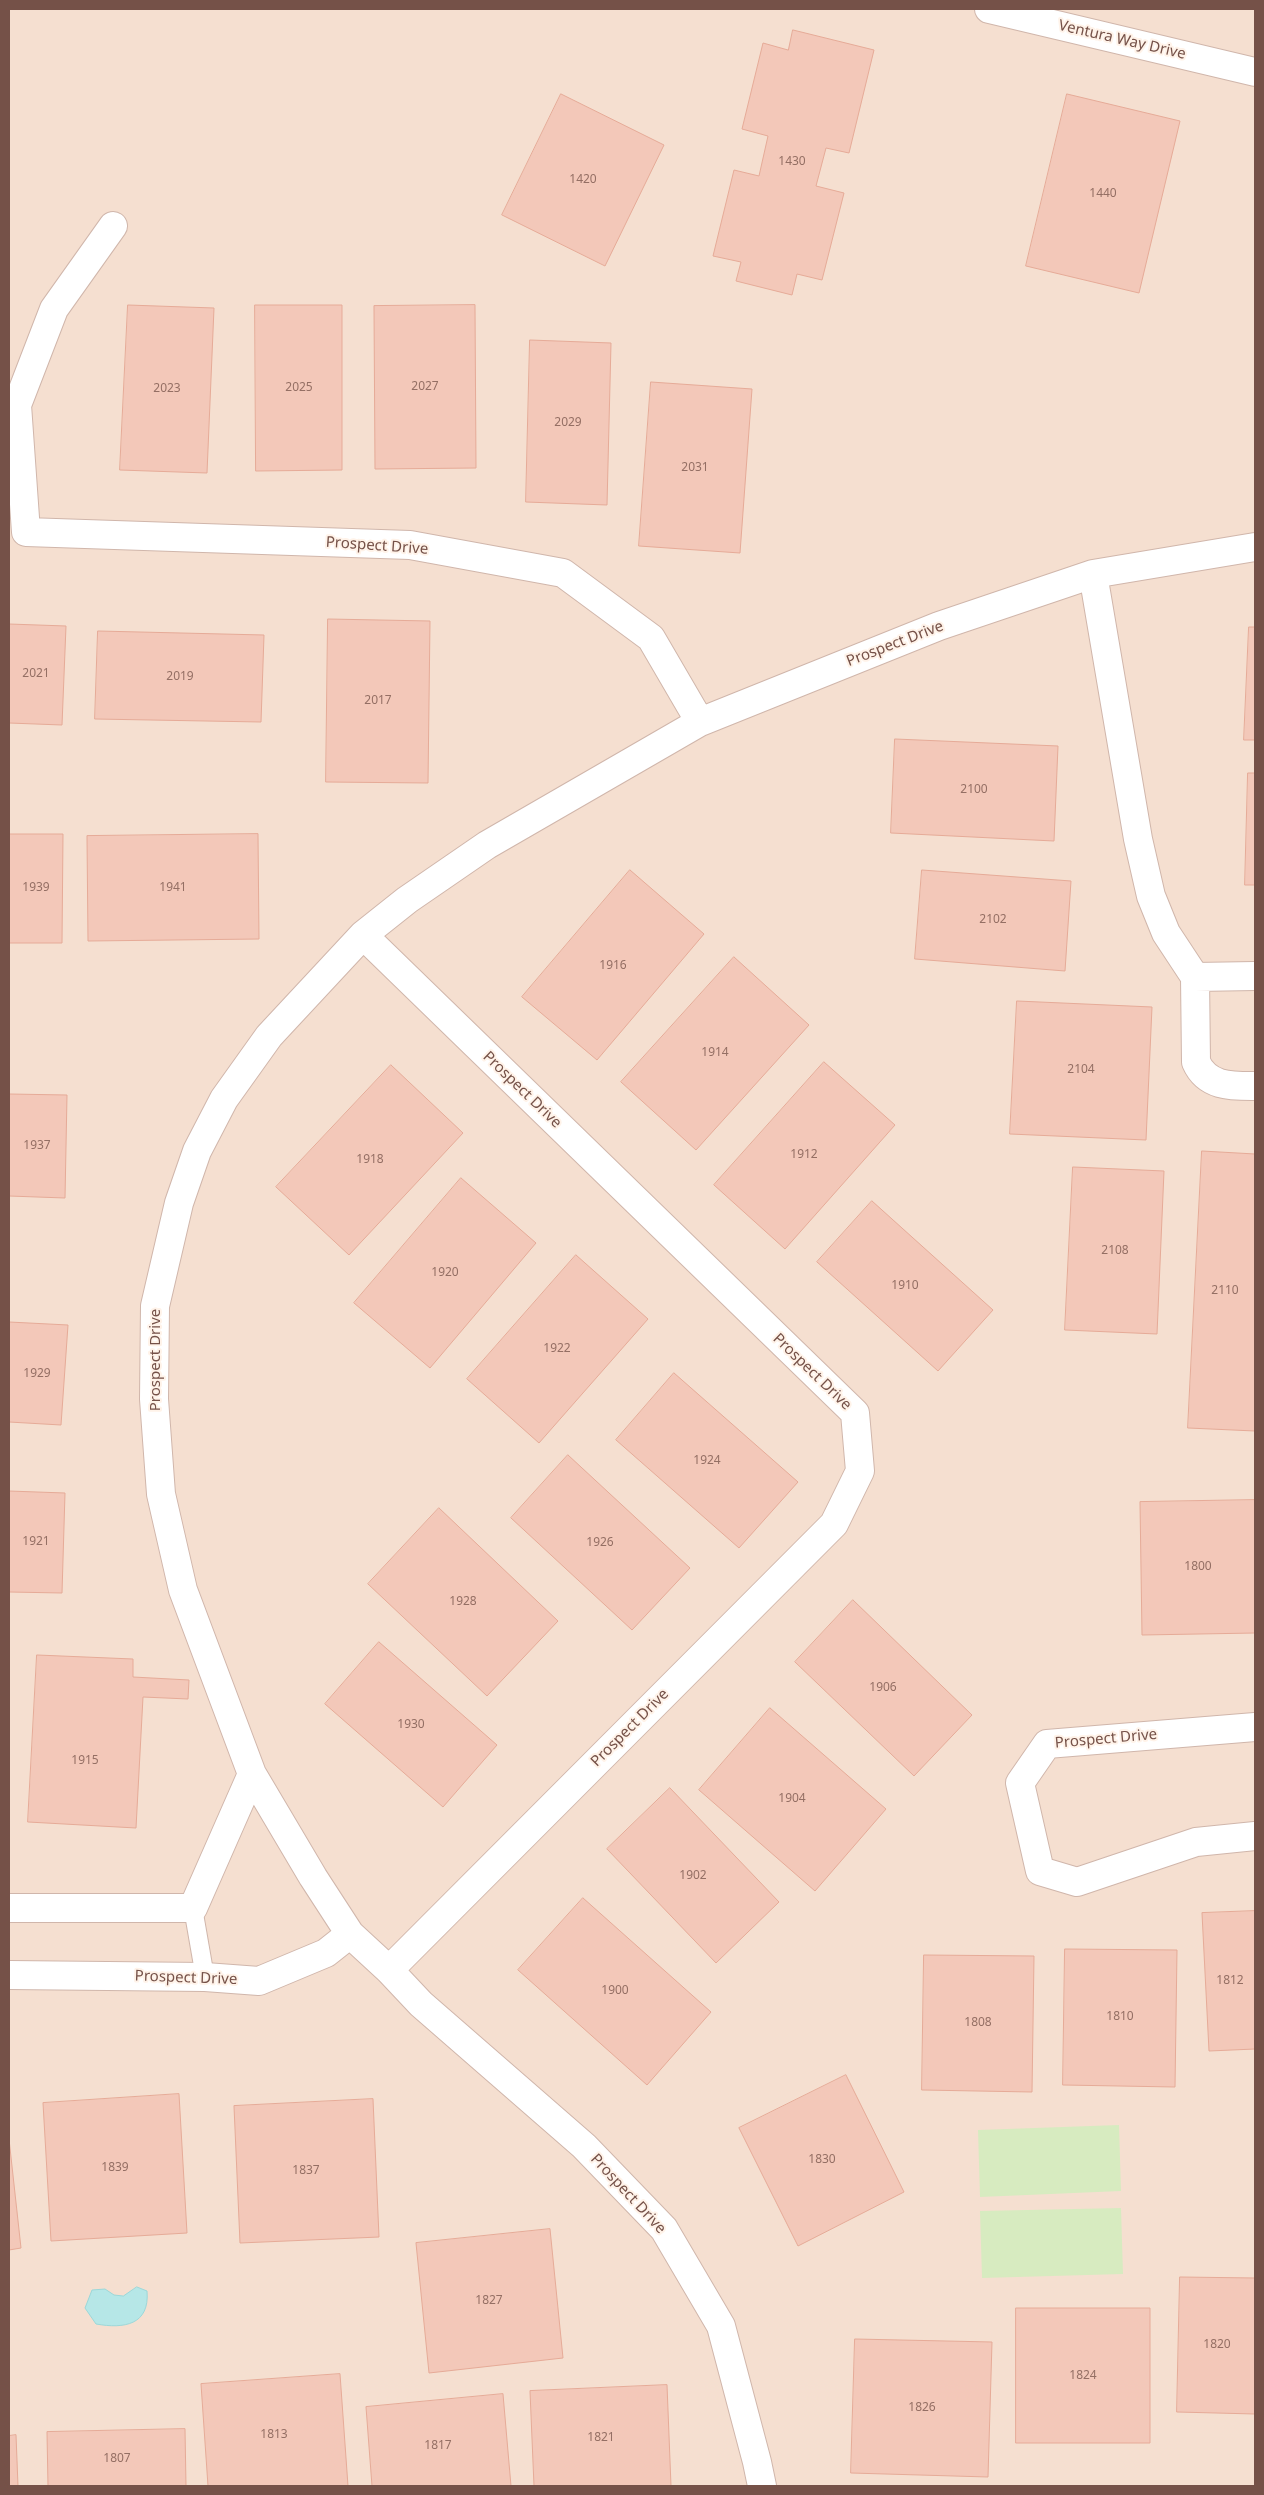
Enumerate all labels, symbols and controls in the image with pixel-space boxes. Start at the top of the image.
street label: Ventura Way Drive [1057,17,1187,63]
house number: 1430 [778,155,806,169]
house number: 1420 [569,173,597,187]
house number: 1440 [1089,187,1117,201]
house number: 2027 [411,380,439,394]
house number: 2025 [285,381,313,395]
house number: 2023 [153,382,181,396]
house number: 2029 [554,416,582,430]
house number: 2031 [681,461,709,475]
street label: Prospect Drive [325,533,429,559]
street label: Prospect Drive [844,617,946,671]
house number: 2021 [22,667,50,681]
house number: 2019 [166,670,194,684]
house number: 2017 [364,694,392,708]
house number: 2100 [960,783,988,797]
house number: 1939 [22,881,50,895]
house number: 1941 [159,881,187,895]
house number: 2102 [979,913,1007,927]
house number: 1916 [599,959,627,973]
house number: 1914 [701,1046,729,1060]
street label: Prospect Drive [479,1048,565,1132]
house number: 2104 [1067,1063,1095,1077]
house number: 1937 [23,1139,51,1153]
house number: 1912 [790,1148,818,1162]
house number: 1918 [356,1153,384,1167]
house number: 2108 [1101,1244,1129,1258]
house number: 1920 [431,1266,459,1280]
house number: 1910 [891,1279,919,1293]
house number: 2110 [1211,1284,1239,1298]
street label: Prospect Drive [147,1309,165,1411]
street label: Prospect Drive [769,1330,855,1414]
house number: 1922 [543,1342,571,1356]
house number: 1929 [23,1367,51,1381]
house number: 1924 [693,1454,721,1468]
house number: 1921 [22,1535,50,1549]
house number: 1926 [586,1536,614,1550]
house number: 1800 [1184,1560,1212,1574]
house number: 1928 [449,1595,477,1609]
house number: 1906 [869,1681,897,1695]
street label: Prospect Drive [587,1685,673,1771]
house number: 1930 [397,1718,425,1732]
street label: Prospect Drive [1054,1726,1158,1752]
house number: 1915 [71,1754,99,1768]
house number: 1904 [778,1792,806,1806]
house number: 1902 [679,1869,707,1883]
street label: Prospect Drive [134,1967,238,1989]
house number: 1812 [1216,1974,1244,1988]
house number: 1900 [601,1984,629,1998]
house number: 1810 [1106,2010,1134,2024]
house number: 1808 [964,2016,992,2030]
street label: Prospect Drive [586,2150,670,2238]
house number: 1830 [808,2153,836,2167]
house number: 1839 [101,2161,129,2175]
house number: 1837 [292,2164,320,2178]
house number: 1827 [475,2294,503,2308]
house number: 1820 [1203,2338,1231,2352]
house number: 1824 [1069,2369,1097,2383]
house number: 1826 [908,2401,936,2415]
house number: 1813 [260,2428,288,2442]
house number: 1821 [587,2431,615,2445]
house number: 1817 [424,2439,452,2453]
house number: 1807 [103,2452,131,2466]

